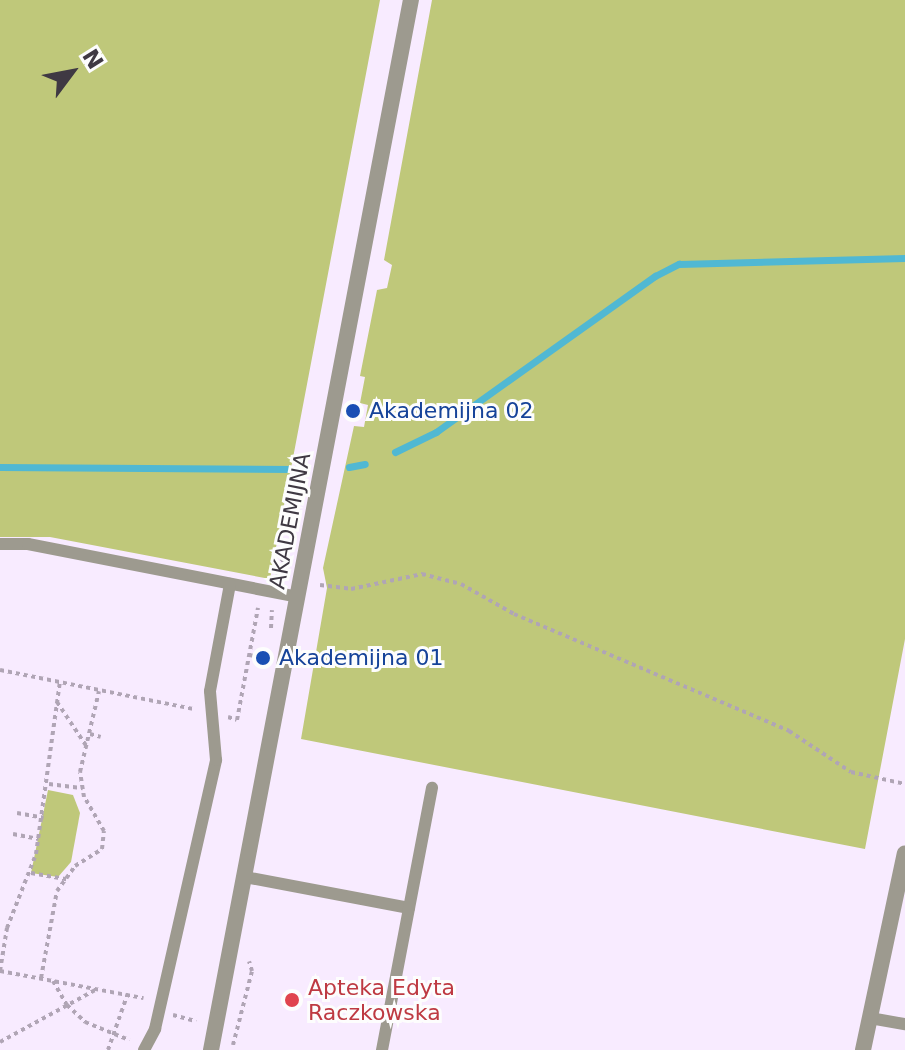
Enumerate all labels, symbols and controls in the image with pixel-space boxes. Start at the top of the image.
north arrow [32,32,112,112]
text: N [77,45,108,73]
place label: Akademijna 02 [369,398,533,424]
marker: Akademijna 02 [344,402,362,420]
street label: AKADEMIJNA [264,451,316,591]
place label: Akademijna 01 [279,645,443,671]
marker: Akademijna 01 [254,649,272,667]
place label: Apteka Edyta Raczkowska [308,974,455,1026]
marker: Apteka Edyta Raczkowska [283,991,301,1009]

